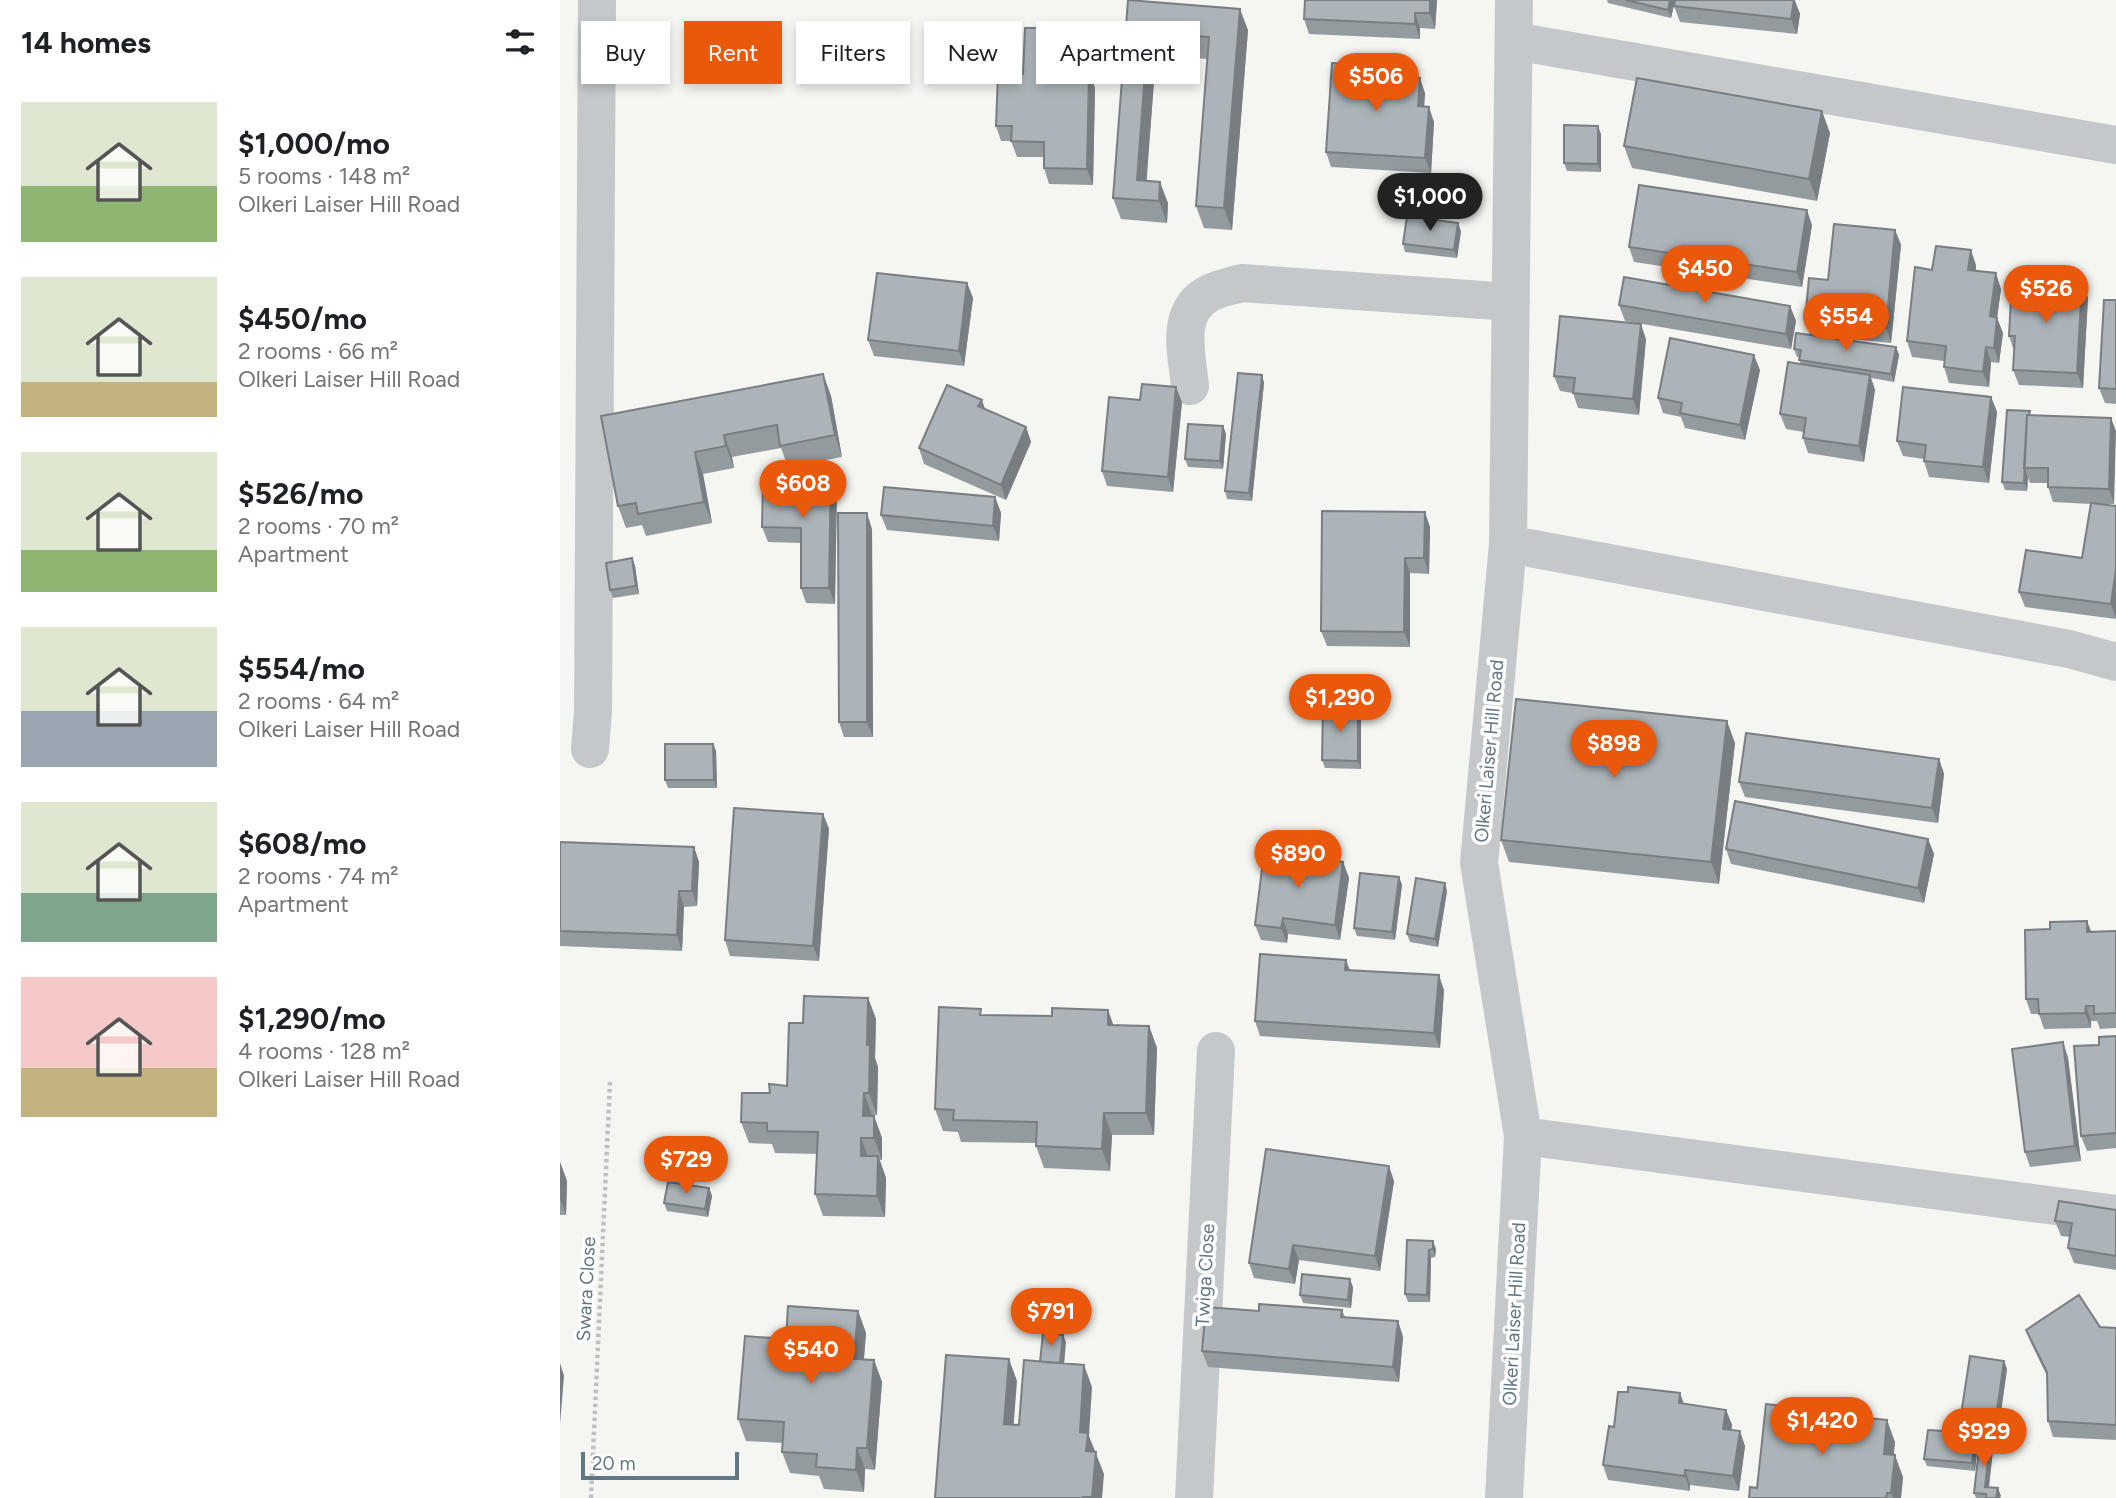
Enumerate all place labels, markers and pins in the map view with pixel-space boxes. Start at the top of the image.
pin: $506 [1335,54,1417,113]
pin: $1,000 [1373,174,1487,233]
pin: $450 [1664,246,1746,305]
pin: $526 [2005,266,2087,325]
pin: $554 [1805,294,1887,353]
pin: $608 [762,461,844,520]
pin: $1,290 [1283,674,1397,734]
pin: $898 [1573,720,1655,780]
pin: $890 [1257,830,1339,890]
pin: $729 [645,1136,727,1196]
pin: $791 [1010,1288,1092,1348]
pin: $540 [770,1326,852,1386]
pin: $1,420 [1765,1398,1879,1457]
pin: $929 [1943,1408,2025,1468]

